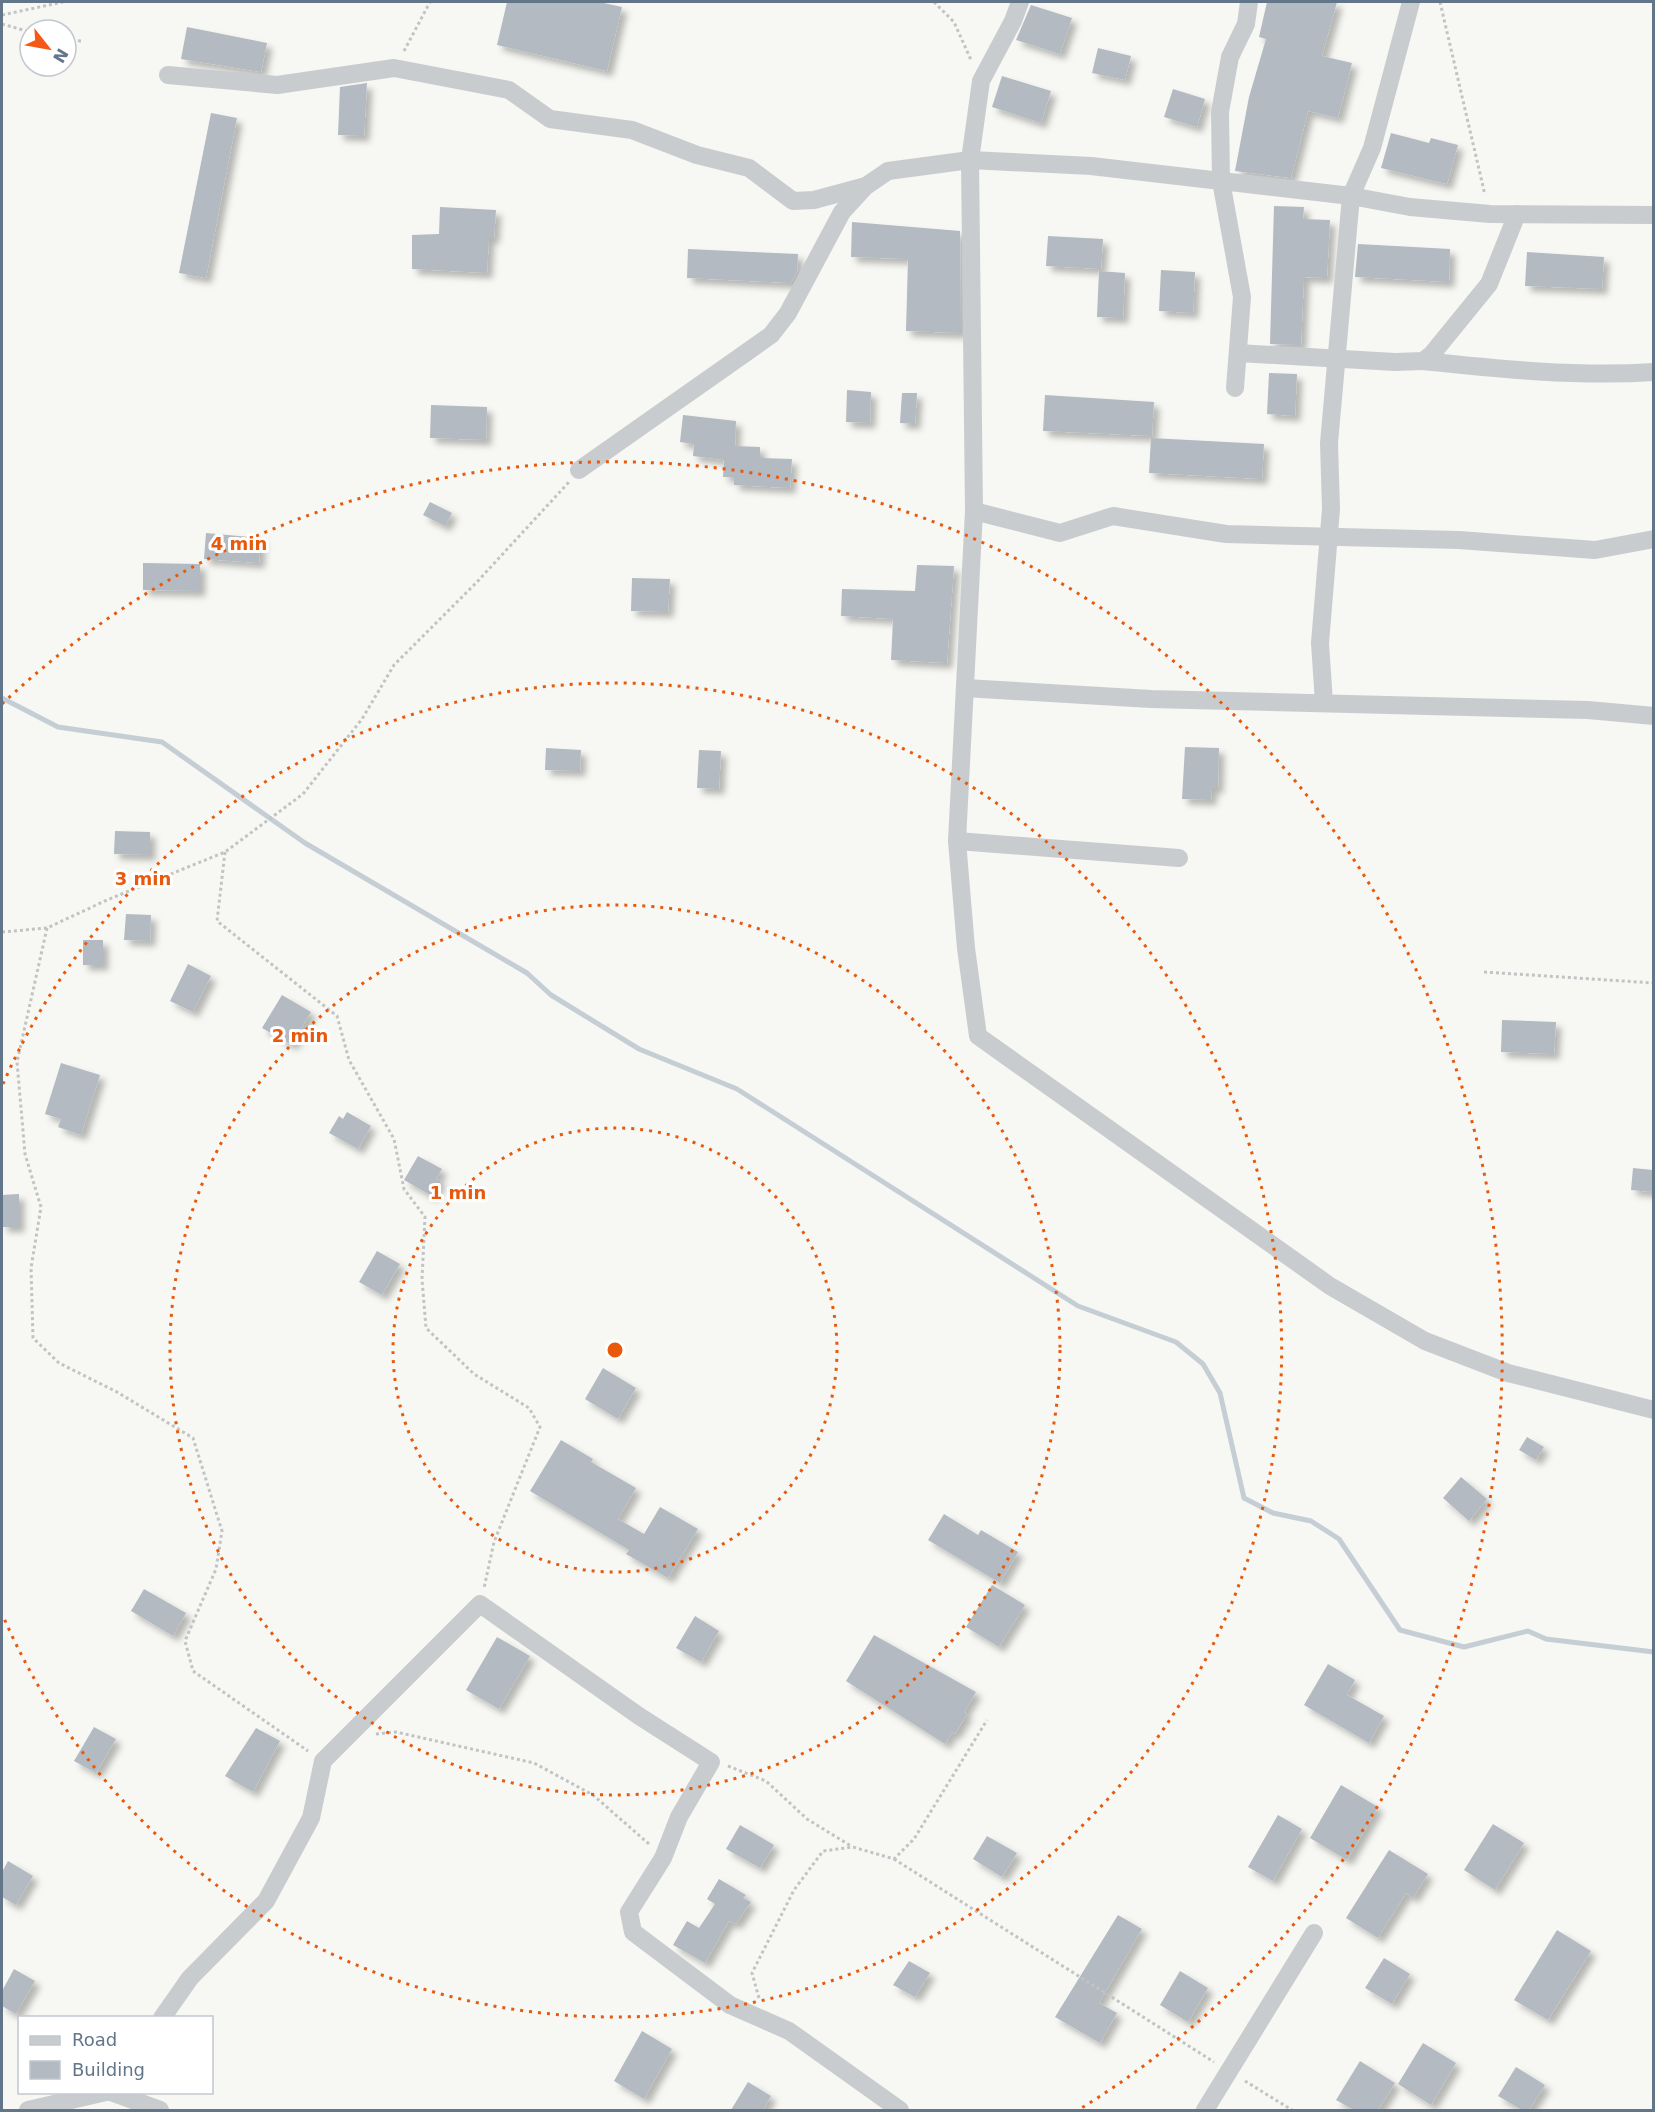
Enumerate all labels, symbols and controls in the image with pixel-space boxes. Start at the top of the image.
north arrow [18,18,78,78]
text: N [49,45,72,66]
text: 4 min [211,533,267,554]
text: 3 min [115,868,171,889]
text: 2 min [272,1025,328,1046]
text: 1 min [430,1182,486,1203]
centre of rings [605,1340,625,1360]
legend [18,2016,213,2094]
text: Road [72,2029,117,2050]
text: Building [72,2059,145,2080]

